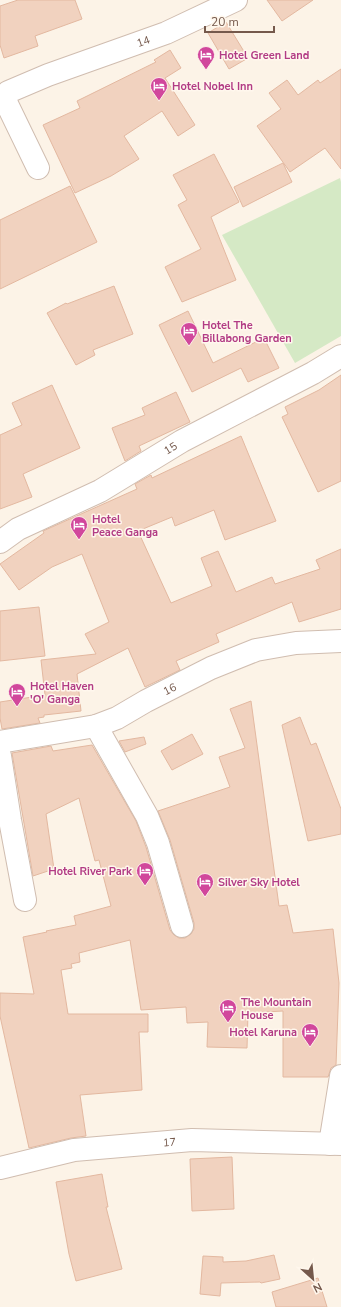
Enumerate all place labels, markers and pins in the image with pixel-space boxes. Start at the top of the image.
hotel icon: Hotel Green Land [196,45,216,70]
place label: Hotel Green Land [219,48,309,63]
hotel icon: Hotel Nobel Inn [149,76,169,101]
place label: Hotel Nobel Inn [172,79,253,94]
place label: Hotel The Billabong Garden [202,318,292,346]
hotel icon: Hotel The Billabong Garden [179,321,199,346]
place label: Hotel Peace Ganga [92,512,158,540]
hotel icon: Hotel Peace Ganga [69,515,89,540]
place label: Hotel Haven 'O' Ganga [30,679,94,707]
hotel icon: Hotel Haven 'O' Ganga [7,682,27,707]
hotel icon: Hotel River Park [135,861,155,886]
place label: Hotel River Park [48,864,133,879]
hotel icon: Silver Sky Hotel [195,872,215,897]
place label: Silver Sky Hotel [218,875,300,890]
place label: The Mountain House [241,995,311,1023]
hotel icon: The Mountain House [218,998,238,1023]
hotel icon: Hotel Karuna [300,1022,320,1047]
place label: Hotel Karuna [229,1025,297,1040]

